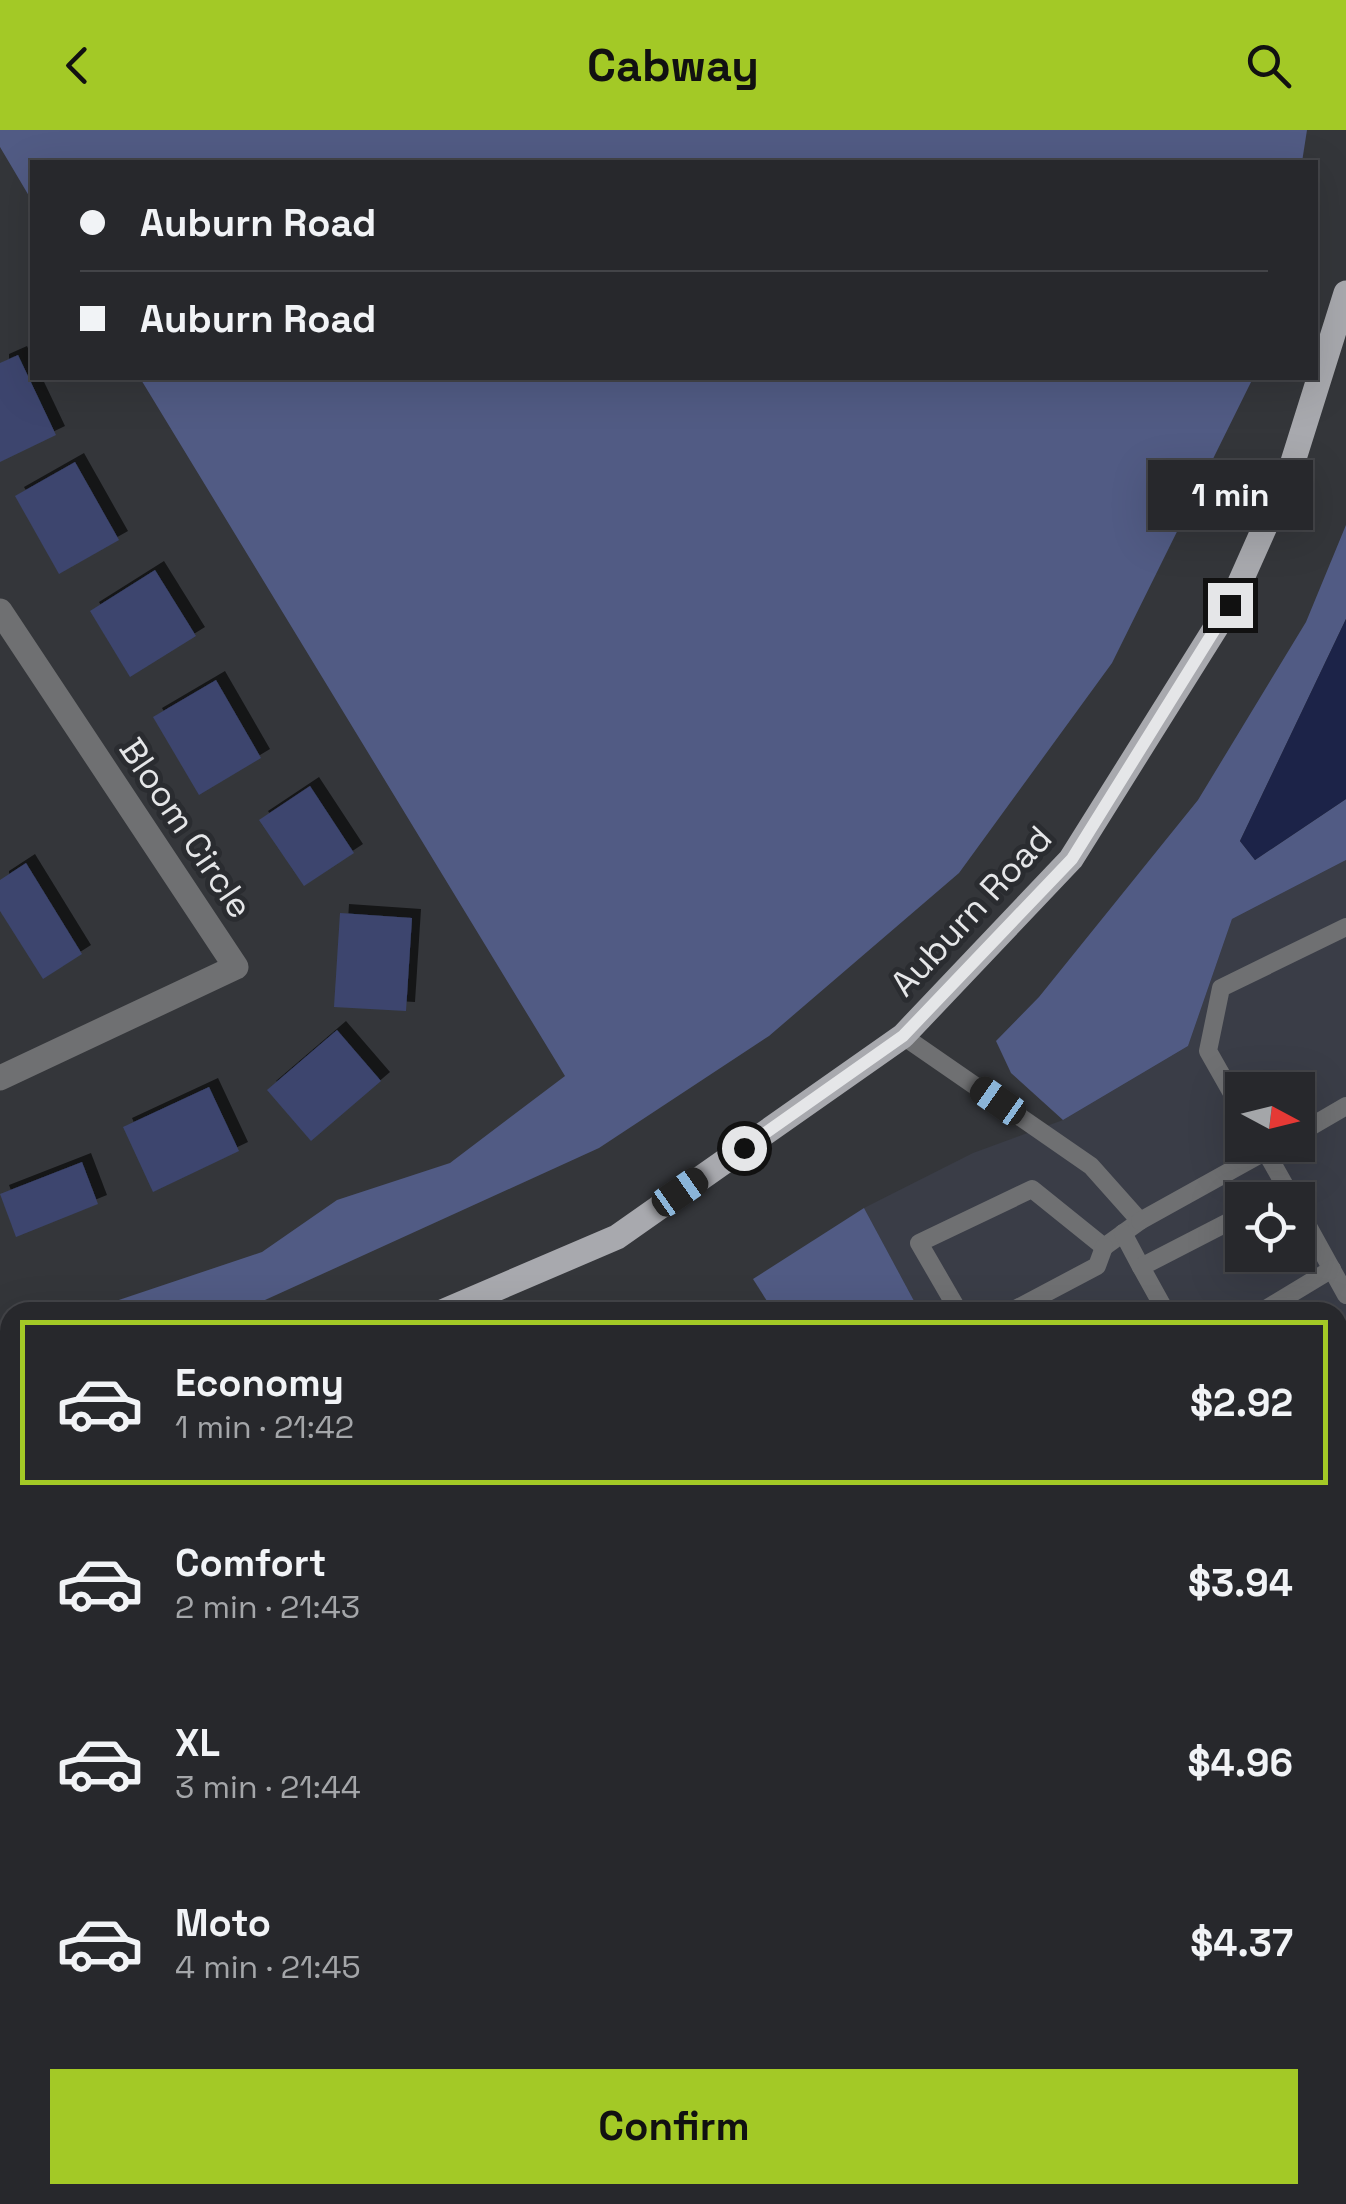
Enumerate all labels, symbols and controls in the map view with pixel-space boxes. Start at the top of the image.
text: Cabway [587,37,759,94]
icon: back [50,38,105,93]
icon: search [1241,38,1296,93]
text: Auburn Road [140,199,376,247]
text: Auburn Road [140,295,376,343]
callout: 1 min [1148,460,1312,530]
text: 1 min [1191,475,1270,515]
route end [1208,583,1253,628]
street label: Bloom Circle [110,730,262,926]
street label: Auburn Road [881,817,1061,1005]
car [965,1072,1031,1130]
north arrow [1225,1072,1315,1162]
map controls [1225,1072,1315,1272]
route start [722,1126,767,1171]
car [647,1163,713,1221]
button: locate [1225,1182,1315,1272]
icon: car [55,1358,145,1448]
text: Economy [175,1359,344,1407]
text: $2.92 [1190,1379,1293,1427]
text: 1 min · 21:42 [175,1407,354,1447]
icon: car [55,1538,145,1628]
text: Comfort [175,1539,326,1587]
text: $3.94 [1188,1559,1293,1607]
text: 2 min · 21:43 [175,1587,360,1627]
icon: car [55,1718,145,1808]
text: XL [175,1719,220,1767]
text: $4.96 [1188,1739,1293,1787]
text: 3 min · 21:44 [175,1767,361,1807]
icon: car [55,1898,145,1988]
text: Moto [175,1899,271,1947]
text: $4.37 [1190,1919,1293,1967]
text: 4 min · 21:45 [175,1947,361,1987]
button: Confirm [50,2069,1298,2184]

